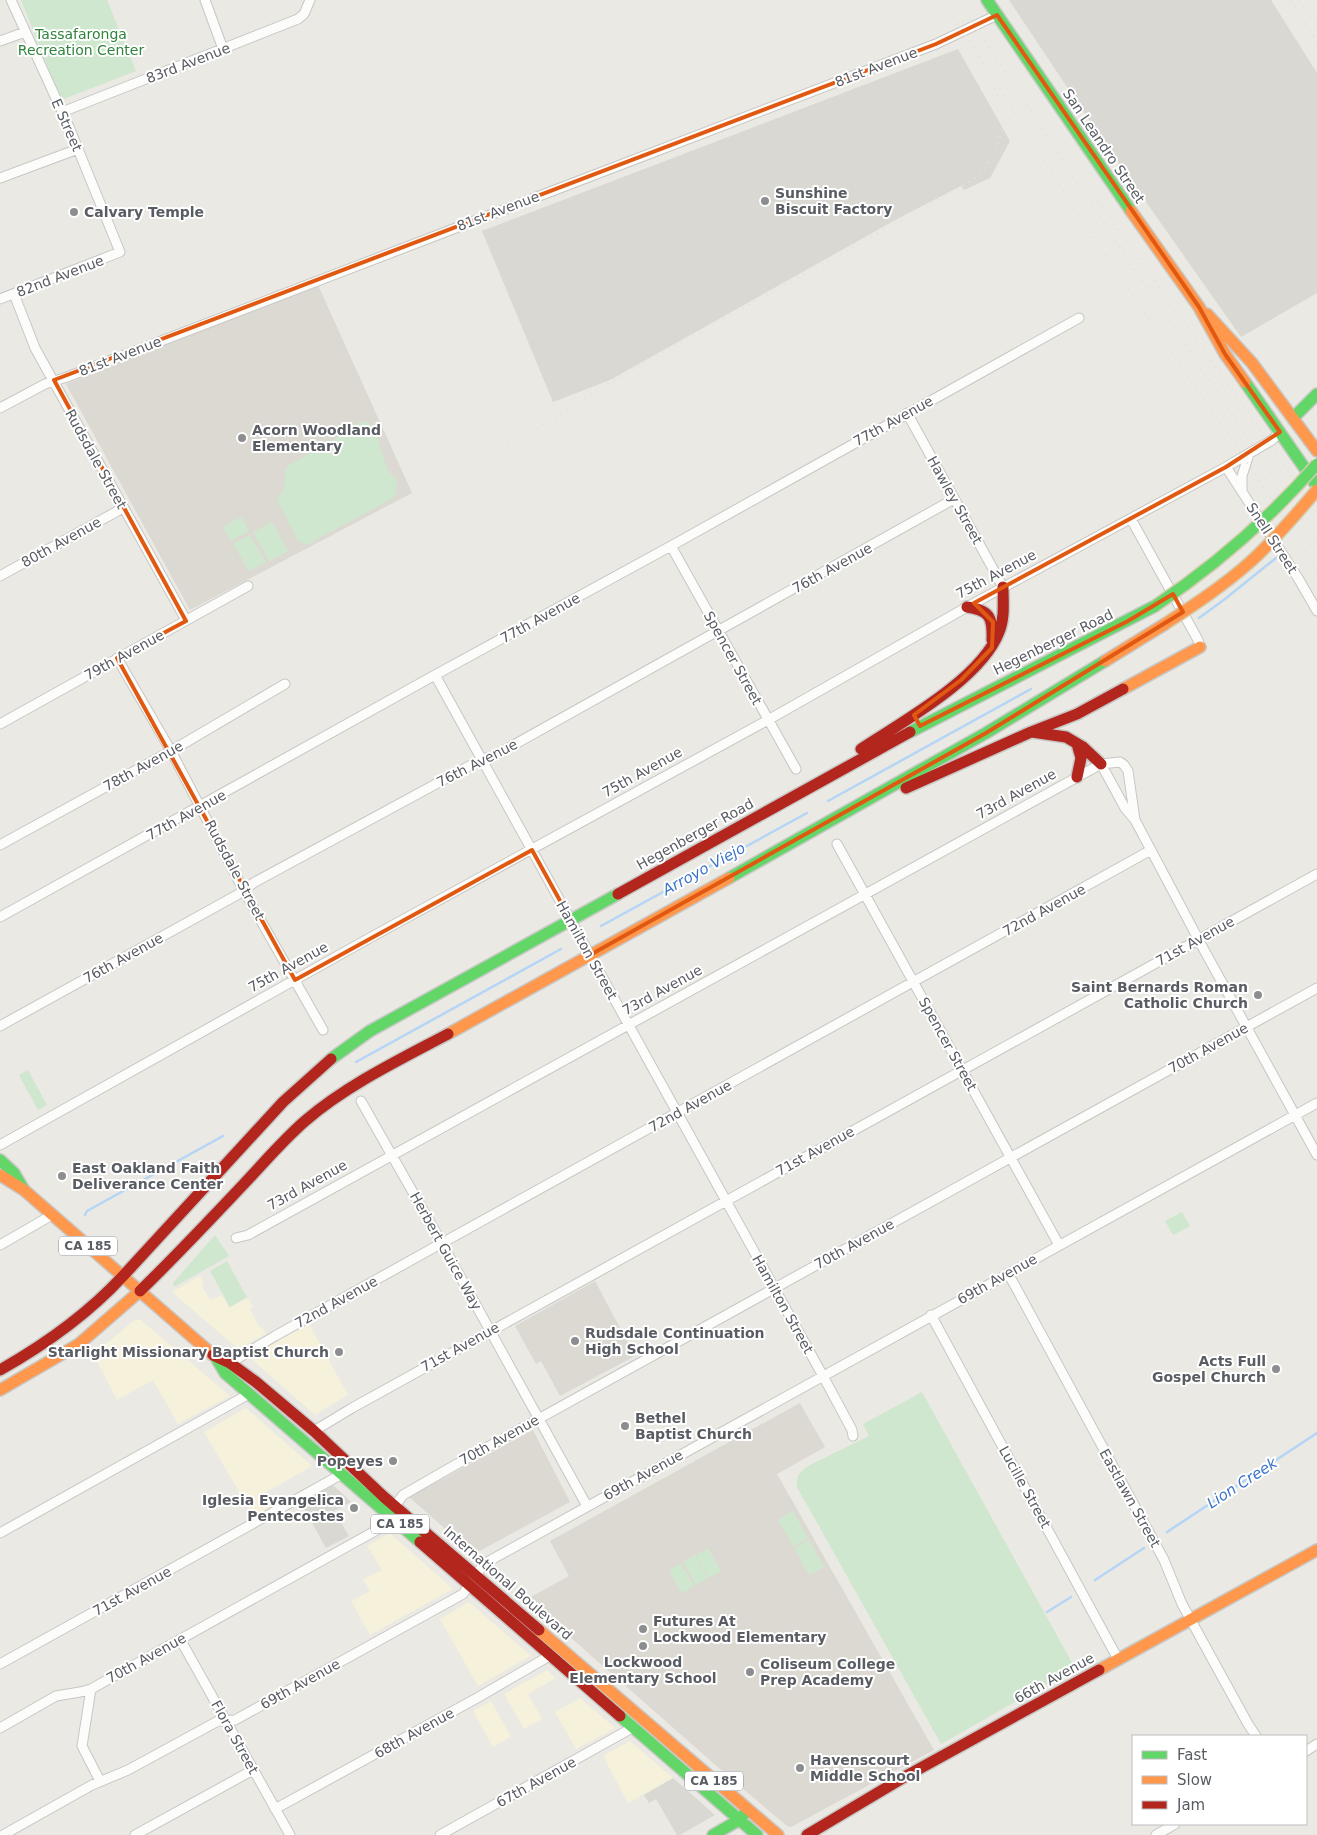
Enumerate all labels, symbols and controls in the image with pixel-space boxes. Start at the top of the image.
park label: Tassafaronga Recreation Center [18,26,144,58]
street label: 83rd Avenue [144,40,232,86]
street label: 81st Avenue [832,44,920,90]
street label: San Leandro Street [1060,86,1148,207]
street label: E Street [48,96,86,154]
place label: Sunshine Biscuit Factory [775,185,892,217]
street label: 81st Avenue [454,188,542,234]
marker: Sunshine Biscuit Factory [759,195,771,207]
place label: Calvary Temple [84,204,204,220]
marker: Calvary Temple [68,206,80,218]
street label: 82nd Avenue [14,252,106,300]
street label: 81st Avenue [76,333,164,379]
street label: 77th Avenue [850,393,936,449]
street label: Rudsdale Street [62,407,130,512]
place label: Acorn Woodland Elementary [252,422,381,454]
marker: Acorn Woodland Elementary [236,432,248,444]
street label: Hawley Street [924,453,986,547]
street label: Snell Street [1243,500,1301,577]
street label: 80th Avenue [18,514,104,570]
street label: 76th Avenue [789,540,875,596]
street label: 75th Avenue [953,546,1039,602]
street label: 77th Avenue [497,590,583,646]
street label: Hegenberger Road [990,606,1116,678]
street label: Spencer Street [701,608,766,708]
street label: 79th Avenue [81,627,167,683]
street label: 76th Avenue [434,736,520,790]
street label: 78th Avenue [100,738,186,794]
street label: 75th Avenue [599,744,685,800]
street label: 73rd Avenue [973,766,1059,822]
street label: 77th Avenue [143,787,229,843]
street label: Hegenberger Road [634,795,756,873]
street label: Rudsdale Street [202,817,268,923]
water label: Arroyo Viejo [659,839,748,900]
street label: 72nd Avenue [1000,881,1088,939]
street label: Hamilton Street [553,898,621,1003]
street label: 71st Avenue [1153,913,1237,969]
street label: 76th Avenue [80,930,166,986]
street label: 75th Avenue [245,939,331,995]
street label: 73rd Avenue [619,962,705,1018]
place label: Saint Bernards Roman Catholic Church [1071,979,1248,1011]
marker: Saint Bernards Roman Catholic Church [1252,989,1264,1001]
street label: Spencer Street [916,994,981,1094]
street label: 70th Avenue [1165,1020,1251,1076]
street label: 72nd Avenue [646,1077,734,1135]
street label: 71st Avenue [773,1123,857,1179]
street label: 73rd Avenue [264,1157,350,1213]
place label: East Oakland Faith Deliverance Center [72,1160,223,1192]
marker: East Oakland Faith Deliverance Center [56,1170,68,1182]
street label: Herbert Guice Way [407,1189,485,1313]
street label: 70th Avenue [811,1216,897,1272]
road number: CA 185 [59,1236,117,1256]
street label: 69th Avenue [954,1251,1040,1307]
street label: Hamilton Street [749,1252,817,1357]
street label: 72nd Avenue [292,1273,380,1331]
street label: 71st Avenue [418,1319,502,1375]
place label: Rudsdale Continuation High School [585,1325,765,1357]
marker: Rudsdale Continuation High School [569,1335,581,1347]
place label: Starlight Missionary Baptist Church [48,1344,329,1360]
marker: Starlight Missionary Baptist Church [333,1346,345,1358]
place label: Acts Full Gospel Church [1152,1353,1266,1385]
marker: Acts Full Gospel Church [1270,1363,1282,1375]
place label: Bethel Baptist Church [635,1410,752,1442]
street label: 70th Avenue [456,1412,542,1468]
marker: Bethel Baptist Church [619,1420,631,1432]
street label: Lucille Street [996,1443,1054,1531]
street label: Eastlawn Street [1096,1446,1164,1550]
street label: 69th Avenue [600,1447,686,1503]
place label: Popeyes [317,1453,383,1469]
water label: Lion Creek [1204,1453,1281,1512]
marker: Popeyes [387,1455,399,1467]
place label: Iglesia Evangelica Pentecostes [202,1492,344,1524]
marker: Iglesia Evangelica Pentecostes [348,1502,360,1514]
road number: CA 185 [371,1515,429,1534]
street label: International Boulevard [441,1523,575,1643]
street label: 71st Avenue [90,1563,174,1619]
place label: Futures At Lockwood Elementary [653,1613,826,1645]
marker: Futures At Lockwood Elementary [637,1623,649,1635]
street label: 70th Avenue [103,1630,189,1686]
marker: Lockwood Elementary School [637,1640,649,1652]
street label: 66th Avenue [1011,1650,1097,1706]
place label: Lockwood Elementary School [569,1654,717,1686]
street label: 69th Avenue [257,1656,343,1712]
place label: Coliseum College Prep Academy [760,1656,895,1688]
marker: Coliseum College Prep Academy [744,1666,756,1678]
street label: Flora Street [208,1697,262,1777]
street label: 68th Avenue [371,1705,457,1761]
legend [1132,1735,1307,1825]
text: Fast [1177,1746,1207,1764]
place label: Havenscourt Middle School [810,1752,920,1784]
street label: 67th Avenue [493,1754,579,1810]
marker: Havenscourt Middle School [794,1762,806,1774]
text: Slow [1177,1771,1212,1789]
road number: CA 185 [685,1772,743,1790]
text: Jam [1176,1796,1205,1814]

